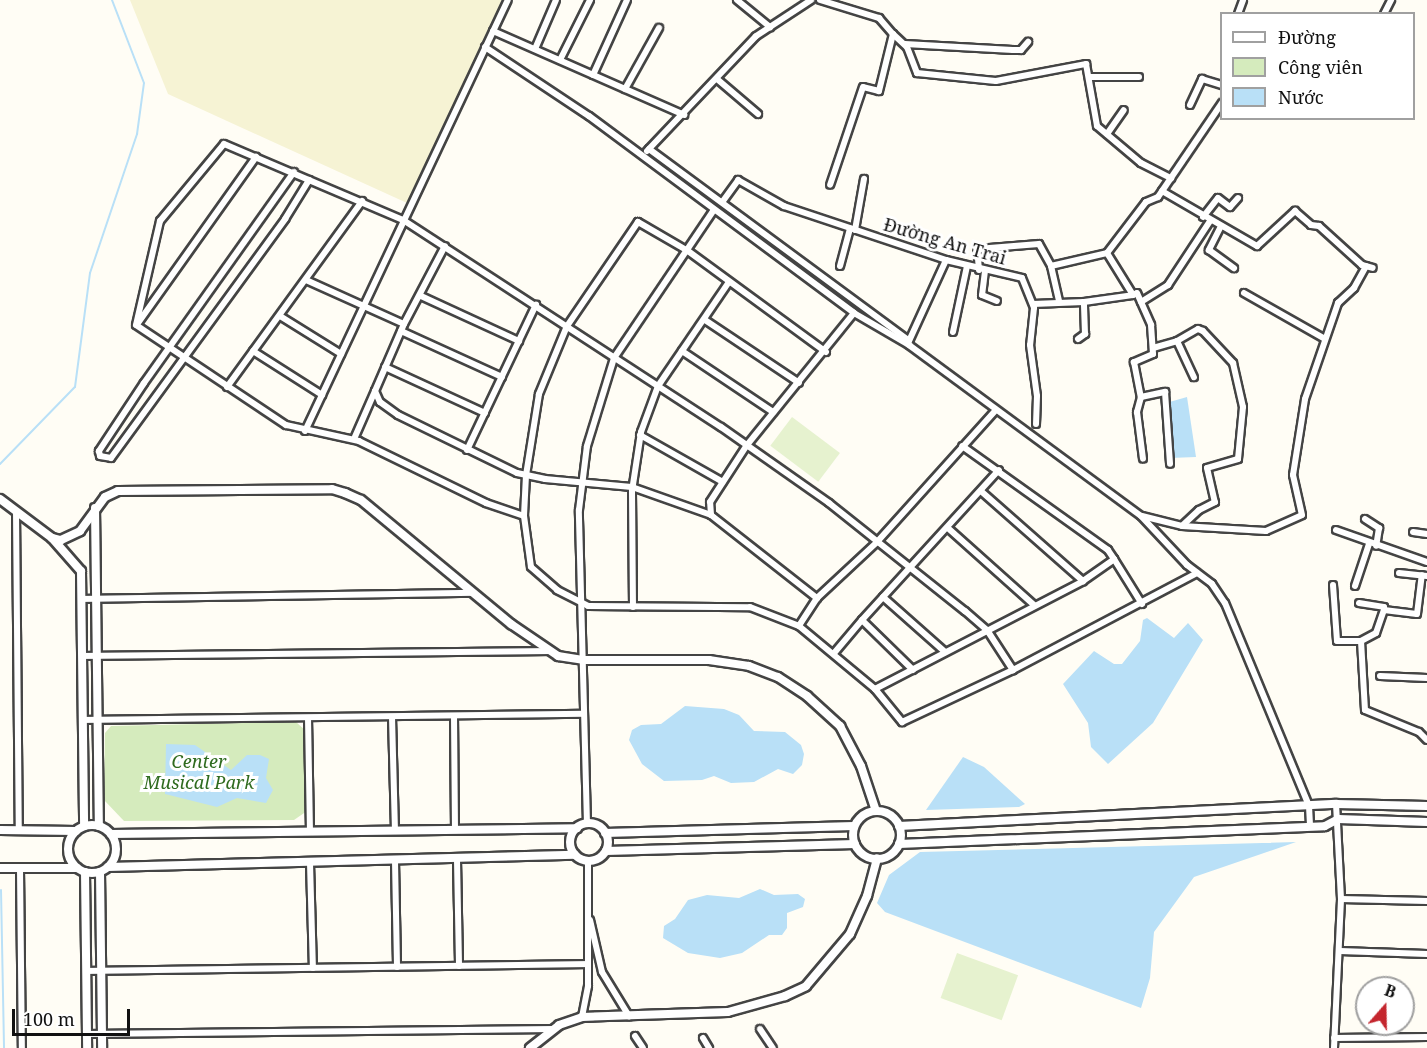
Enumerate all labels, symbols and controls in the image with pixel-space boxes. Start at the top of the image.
legend [1220,12,1415,120]
text: Đường [1278,25,1336,49]
text: Công viên [1278,55,1363,79]
text: Nước [1278,85,1324,109]
street label: Đường An Trai [881,213,1009,269]
park label: Center Musical Park [143,751,255,794]
north arrow [1355,976,1415,1036]
text: B [1382,979,1399,1003]
scale bar [15,997,134,1035]
text: 100 m [23,1007,75,1031]

